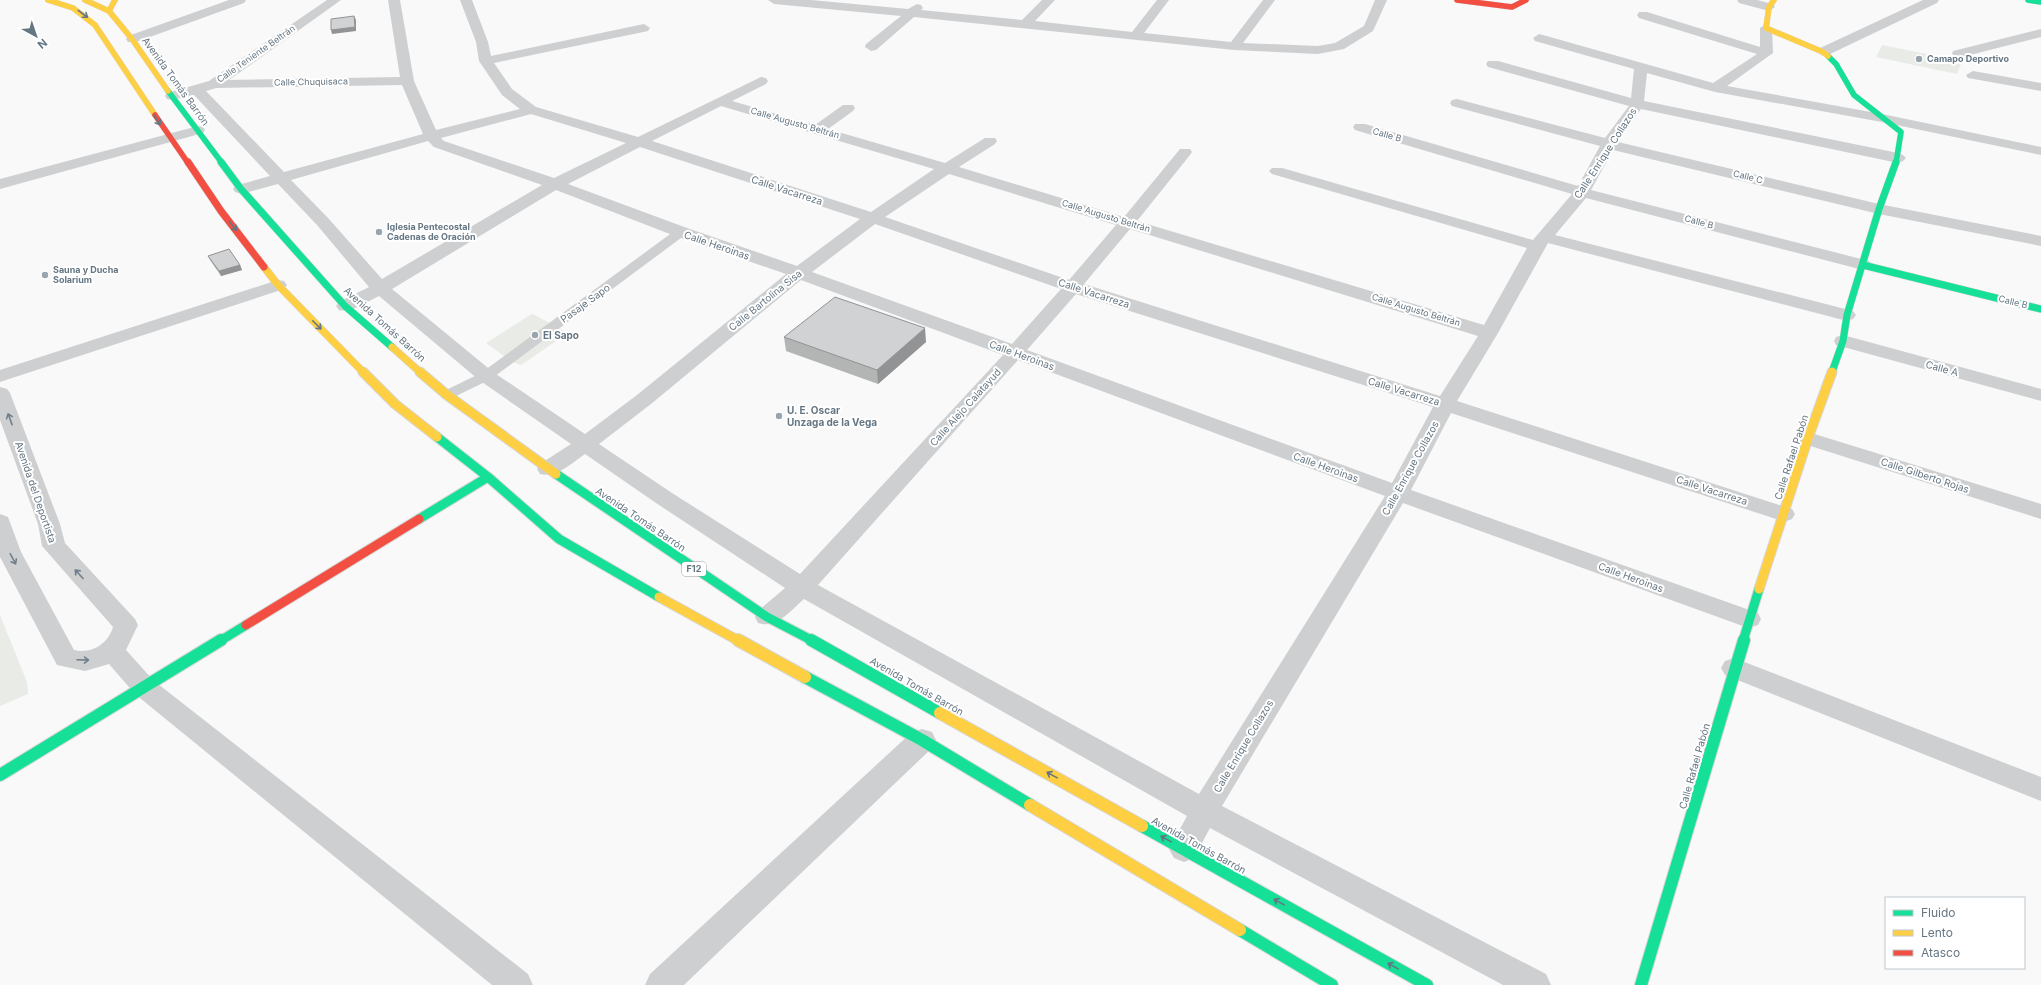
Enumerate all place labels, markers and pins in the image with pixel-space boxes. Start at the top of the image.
place label: Camapo Deportivo [1927,53,2010,64]
marker: Camapo Deportivo [1914,54,1924,64]
place label: Iglesia Pentecostal Cadenas de Oración [387,221,476,242]
marker: Iglesia Pentecostal Cadenas de Oración [374,227,384,237]
place label: Sauna y Ducha Solarium [53,264,118,285]
marker: Sauna y Ducha Solarium [40,270,50,280]
place label: El Sapo [543,329,579,341]
marker: El Sapo [530,330,540,340]
place label: U. E. Oscar Unzaga de la Vega [787,404,877,429]
marker: U. E. Oscar Unzaga de la Vega [774,411,784,421]

